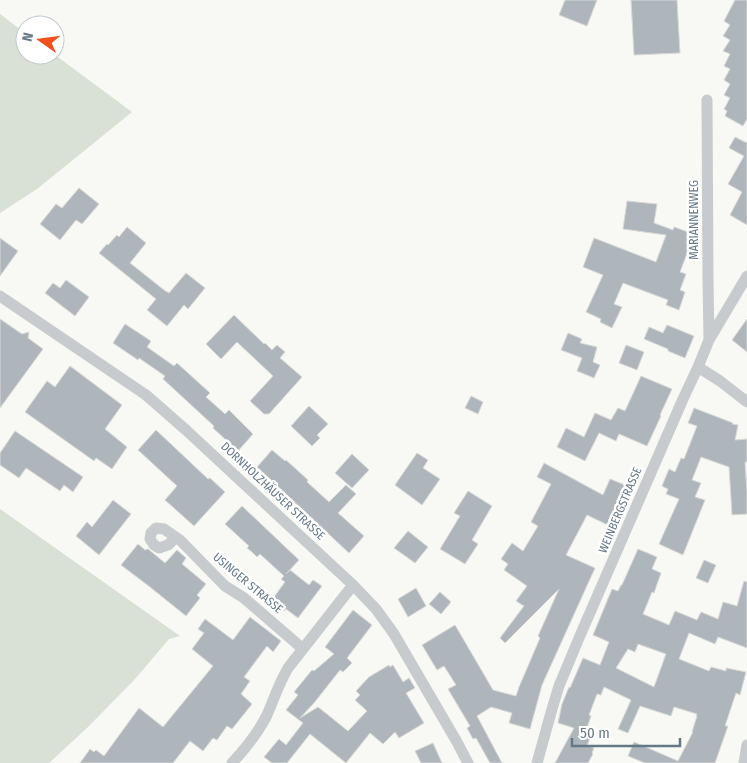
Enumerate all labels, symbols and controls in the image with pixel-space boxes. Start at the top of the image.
north arrow [15,15,65,65]
text: N [19,31,37,43]
street label: MARIANNENWEG [687,180,701,260]
street label: DORNHOLZHÄUSER STRASSE [218,438,329,543]
street label: WEINBERGSTRASSE [596,465,645,555]
street label: USINGER STRASSE [210,550,286,616]
scale bar [572,716,680,748]
text: 50 m [580,724,610,742]

